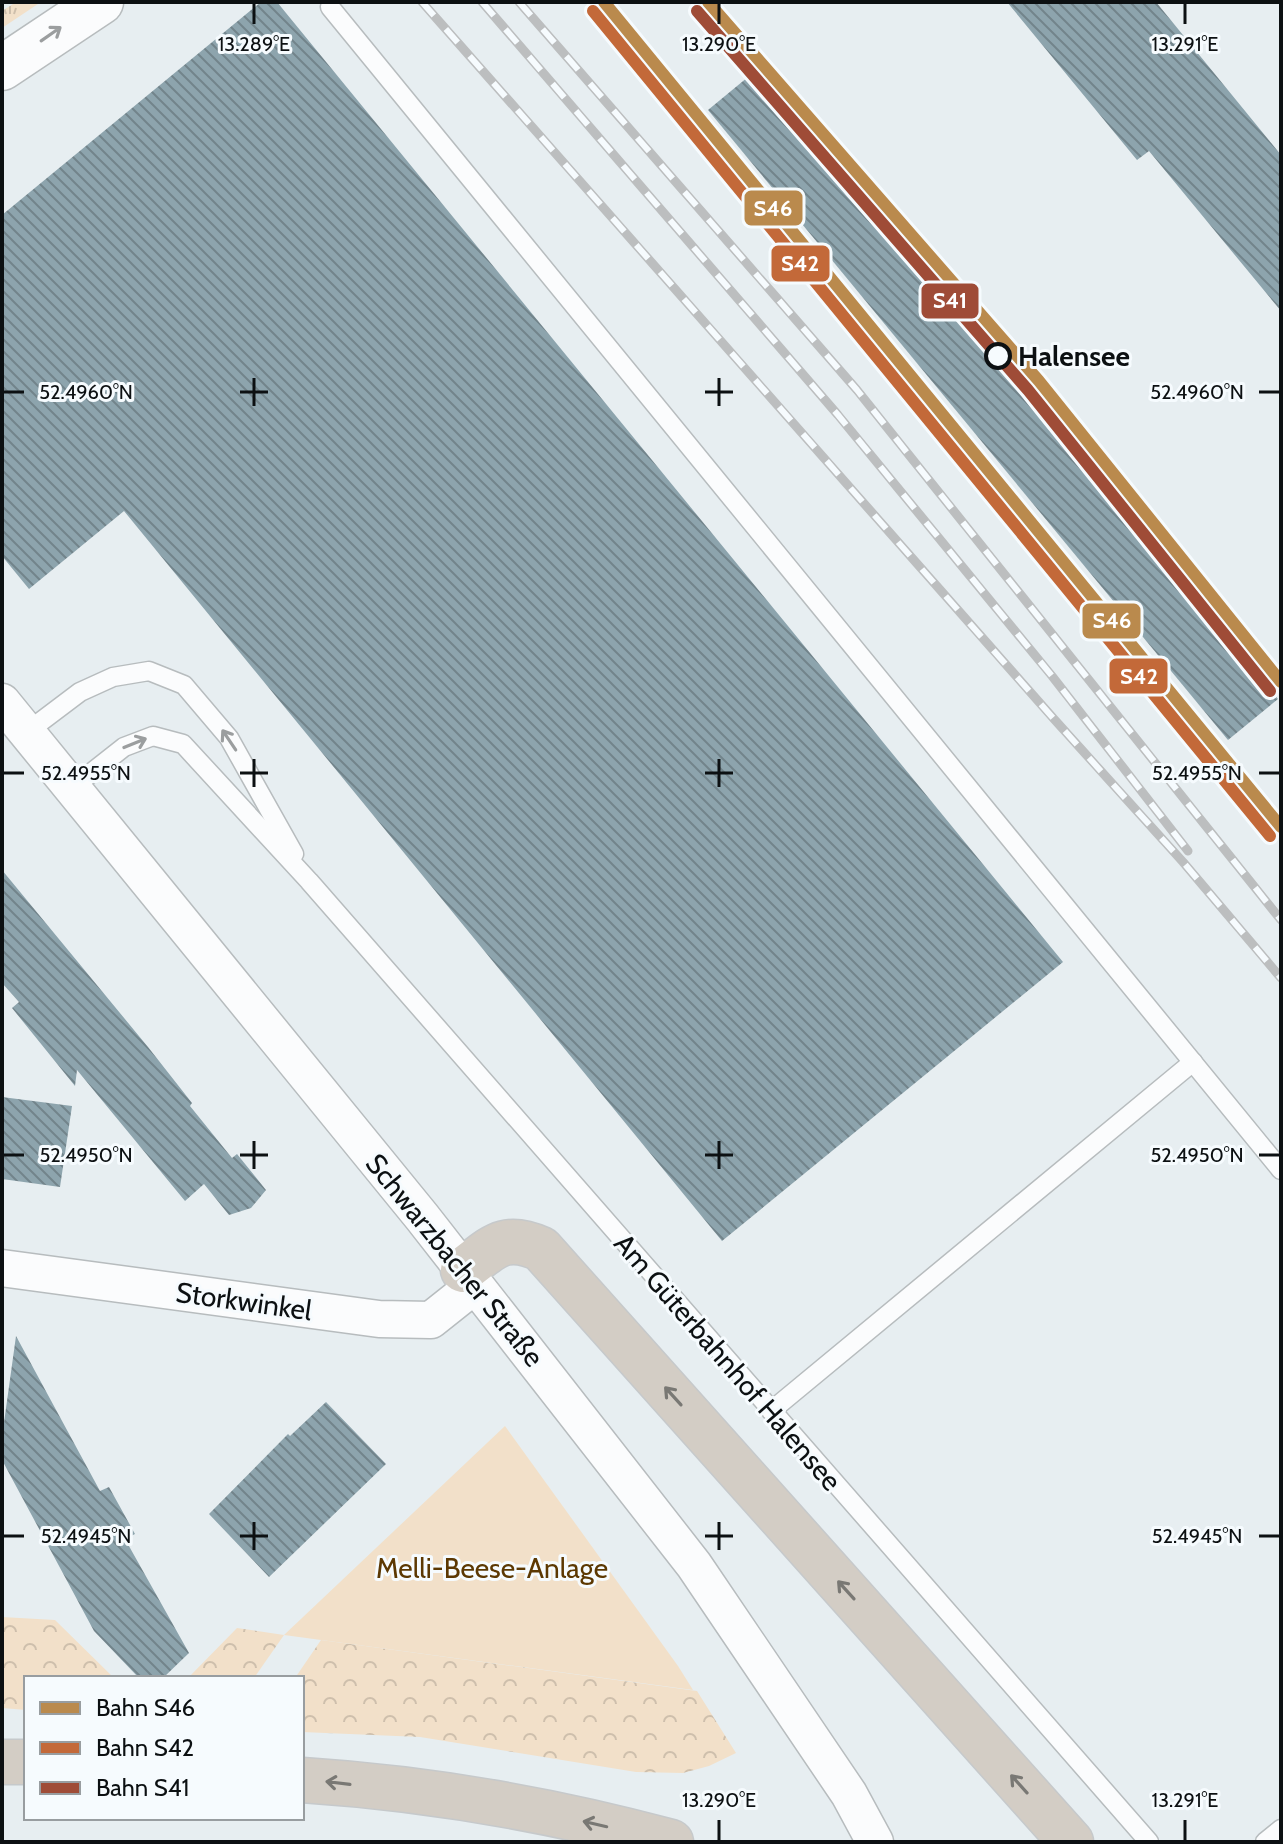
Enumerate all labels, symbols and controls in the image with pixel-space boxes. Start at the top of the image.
one-way arrow [39,26,61,42]
text: 13.289°E [218,32,290,56]
text: 13.290°E [682,32,756,56]
text: 13.291°E [1152,32,1218,56]
line badge: S46 [743,189,804,227]
text: S46 [754,195,792,222]
line badge: S42 [770,244,831,283]
text: S42 [781,250,819,277]
line badge: S41 [920,282,980,320]
text: S41 [933,287,967,314]
place label: Halensee [1018,339,1130,373]
marker: Halensee [985,343,1011,369]
text: 52.4960°N [39,380,133,404]
text: 52.4960°N [1150,380,1244,404]
line badge: S46 [1081,602,1142,640]
text: S46 [1093,607,1131,634]
line badge: S42 [1108,657,1169,695]
text: S42 [1120,663,1158,690]
one-way arrow [221,730,237,752]
one-way arrow [122,735,147,749]
text: 52.4955°N [41,761,131,785]
text: 52.4955°N [1152,761,1242,785]
text: 52.4950°N [39,1143,133,1167]
text: 52.4950°N [1150,1143,1244,1167]
street label: Schwarzbacher Straße [359,1147,551,1373]
street label: Am Güterbahnhof Halensee [607,1227,849,1497]
street label: Storkwinkel [174,1275,314,1327]
one-way arrow [664,1386,682,1406]
text: 52.4945°N [41,1524,131,1548]
text: 52.4945°N [1152,1524,1242,1548]
park label: Melli-Beese-Anlage [376,1551,608,1585]
one-way arrow [838,1580,856,1600]
legend [24,1676,304,1820]
text: Bahn S46 [96,1693,195,1722]
text: Bahn S42 [96,1733,194,1762]
text: Bahn S41 [96,1773,189,1802]
one-way arrow [1011,1774,1029,1794]
one-way arrow [326,1775,351,1790]
text: 13.290°E [682,1788,756,1812]
text: 13.291°E [1152,1788,1218,1812]
one-way arrow [583,1816,608,1831]

